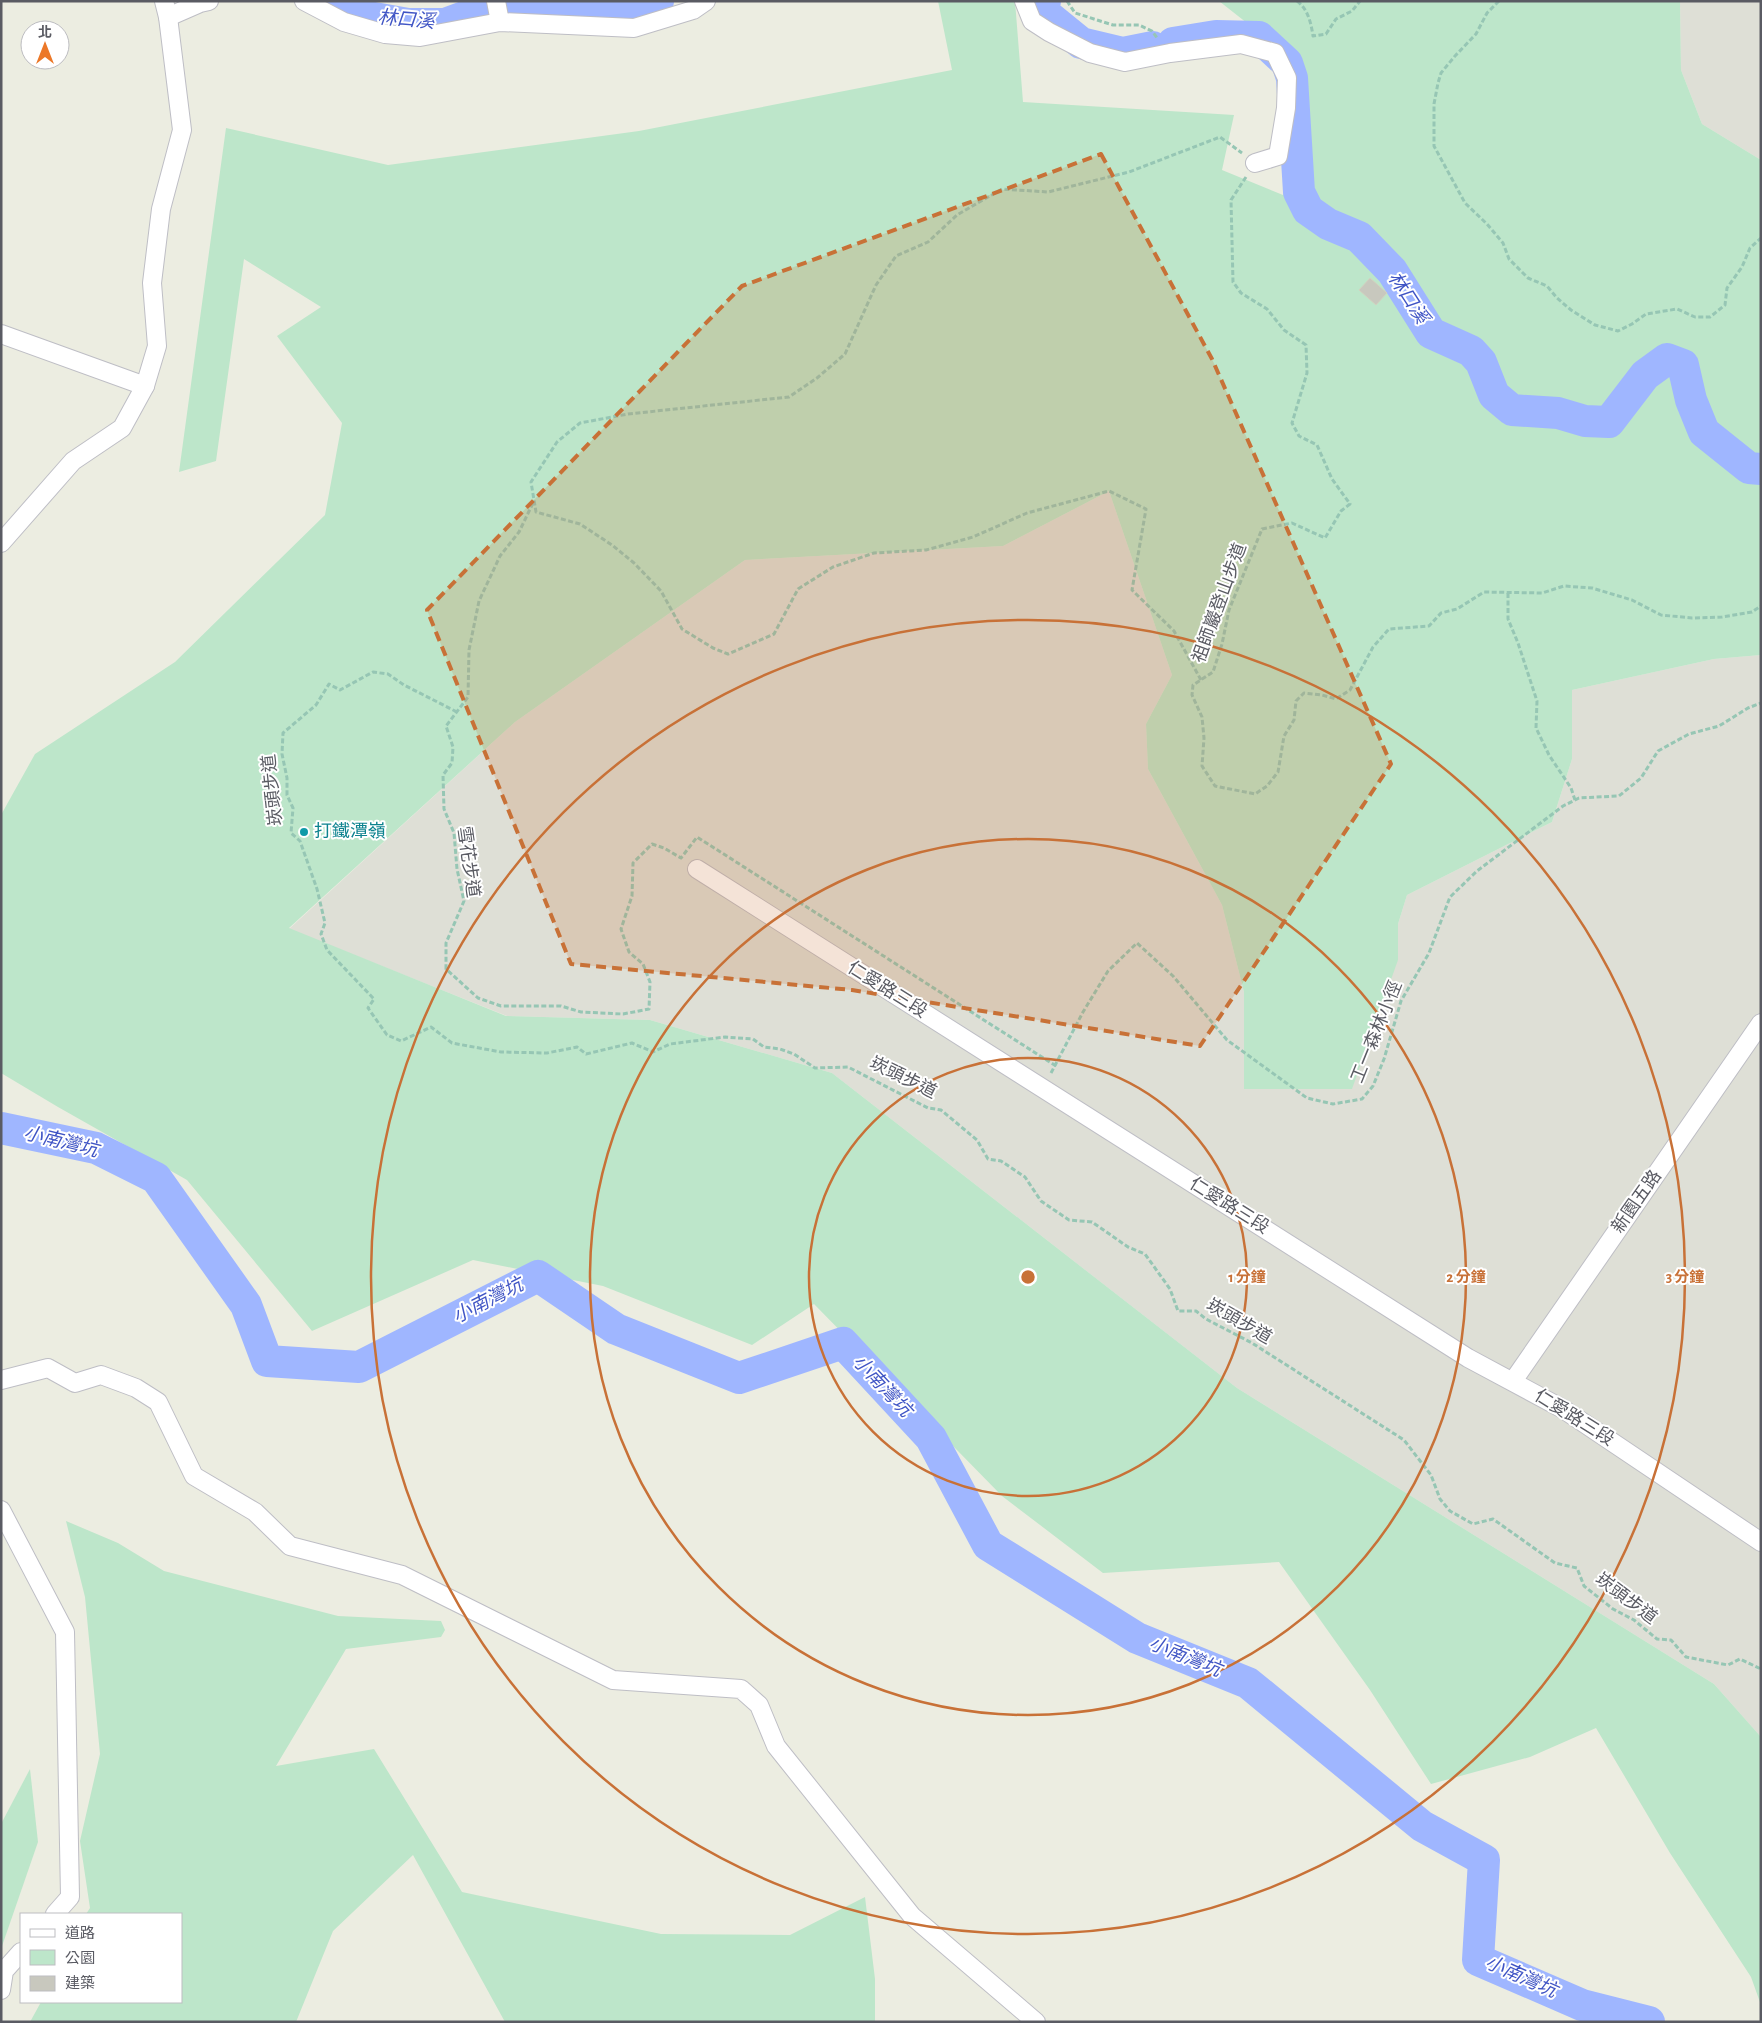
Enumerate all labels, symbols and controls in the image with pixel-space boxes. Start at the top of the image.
water label: 林口溪 [377,7,438,32]
north arrow [20,20,70,70]
text: 北 [38,25,52,40]
water label: 林口溪 [1385,268,1434,330]
street label: 祖師巖登山步道 [1188,540,1250,665]
street label: 崁頭步道 [258,753,286,827]
place label: 打鐵潭嶺 [314,821,386,841]
street label: 雪花步道 [454,825,484,899]
marker: 打鐵潭嶺 [298,826,310,838]
street label: 仁愛路三段 [844,957,931,1021]
street label: 工一森林小徑 [1347,978,1406,1085]
street label: 崁頭步道 [867,1052,940,1102]
water label: 小南灣坑 [22,1122,104,1161]
street label: 新園五路 [1607,1166,1665,1237]
street label: 仁愛路三段 [1186,1173,1273,1237]
centre of rings [1019,1268,1037,1286]
text: 1 分鐘 [1228,1269,1266,1285]
text: 2 分鐘 [1446,1269,1486,1285]
text: 3 分鐘 [1666,1269,1704,1285]
water label: 小南灣坑 [449,1272,529,1327]
street label: 崁頭步道 [1203,1294,1276,1348]
water label: 小南灣坑 [849,1350,918,1422]
street label: 仁愛路三段 [1531,1385,1618,1449]
street label: 崁頭步道 [1592,1569,1661,1628]
water label: 小南灣坑 [1146,1632,1227,1681]
legend [20,1913,182,2003]
text: 道路 [65,1925,95,1941]
text: 公園 [65,1951,95,1966]
water label: 小南灣坑 [1482,1951,1563,2002]
text: 建築 [65,1975,95,1991]

